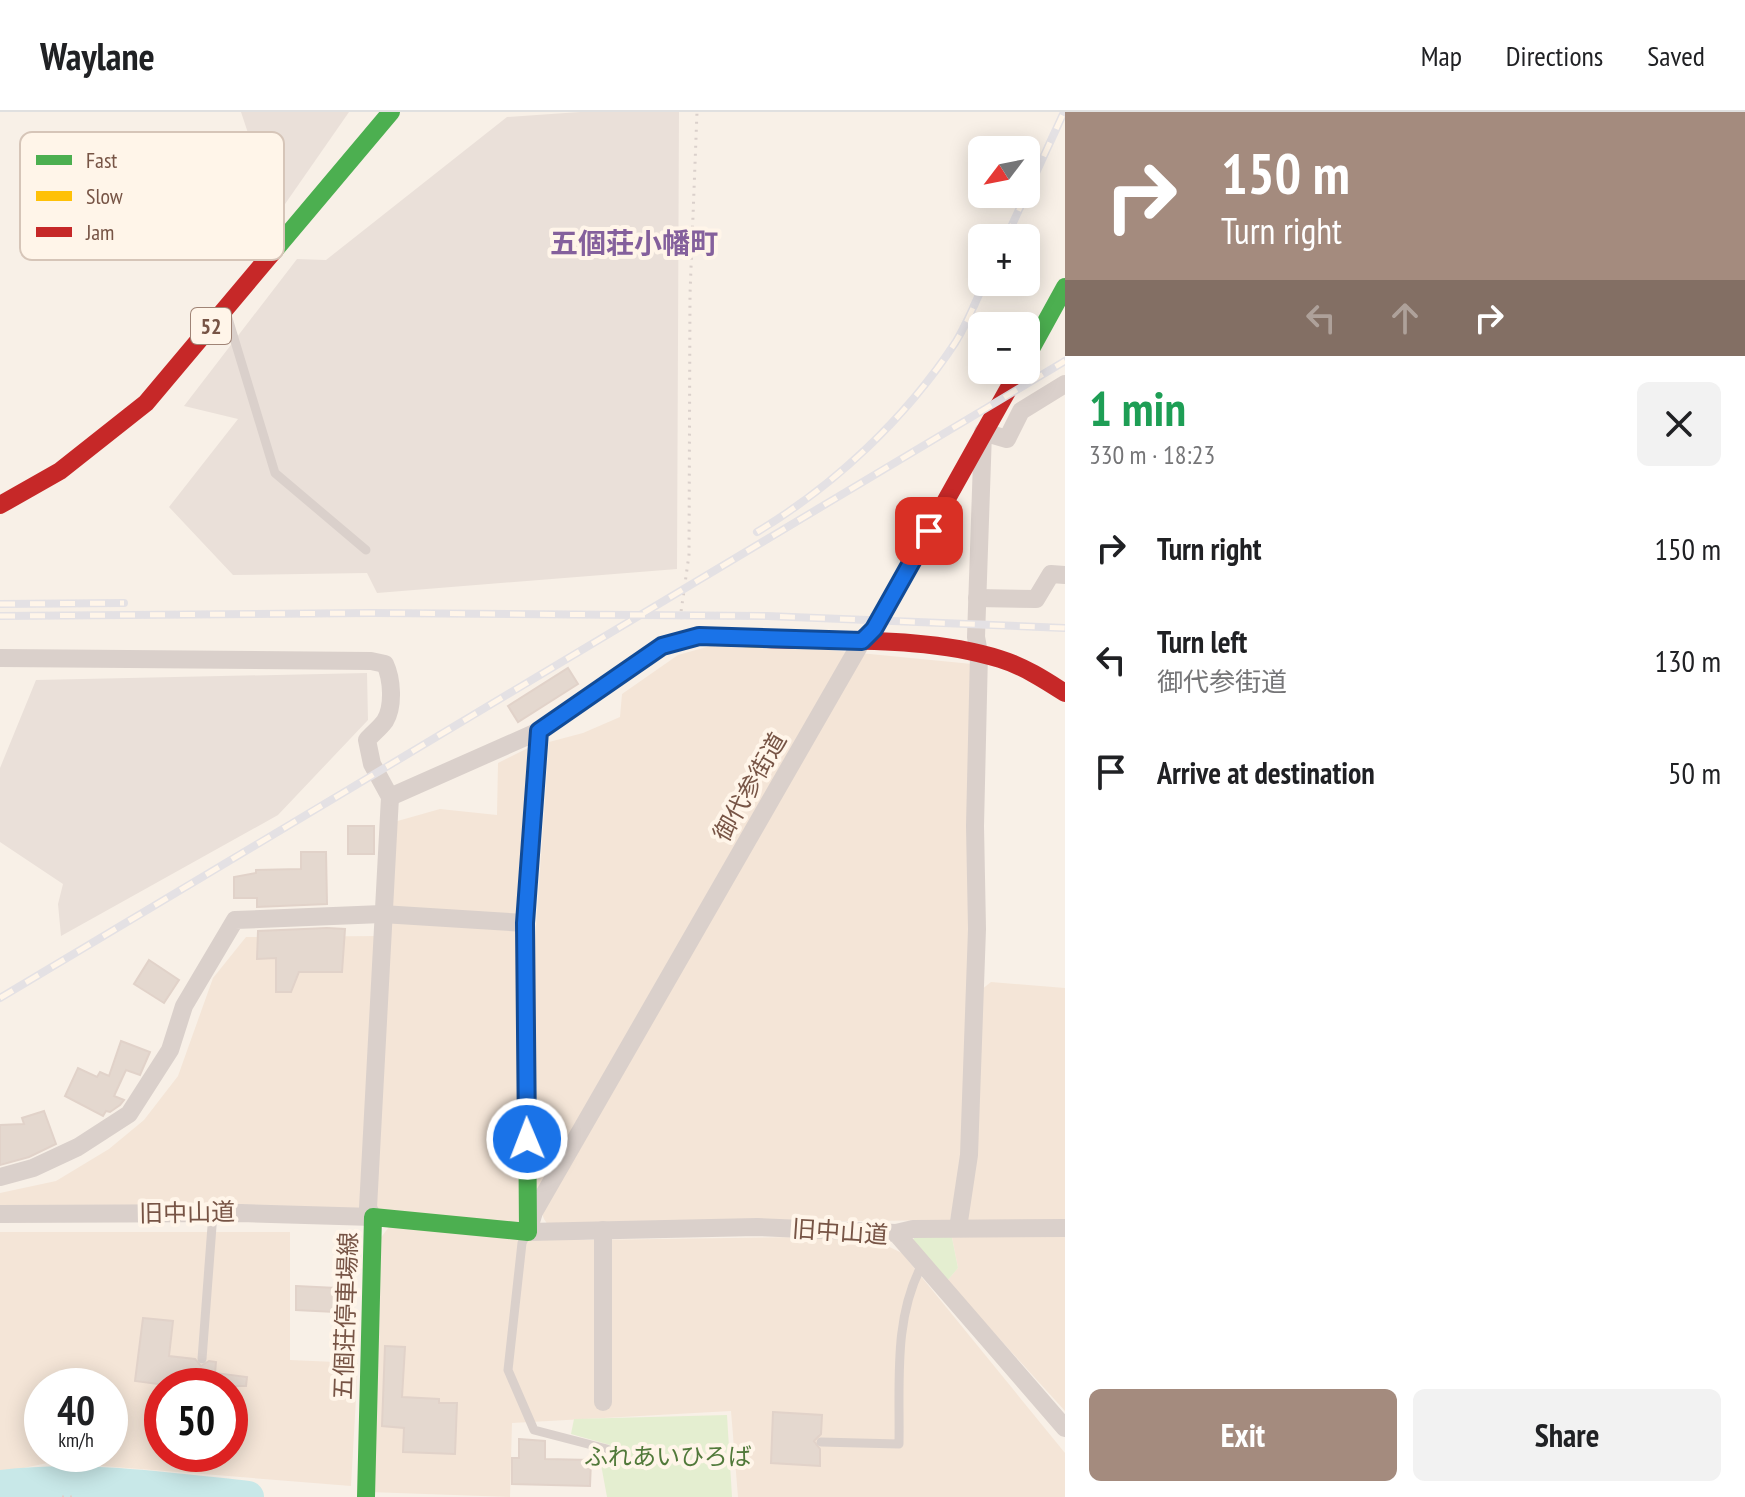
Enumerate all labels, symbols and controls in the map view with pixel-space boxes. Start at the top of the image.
text: Waylane [40,31,155,80]
text: Map [1421,37,1462,74]
text: Directions [1506,37,1603,74]
text: Saved [1647,37,1705,74]
legend [20,132,284,260]
north arrow [968,136,1040,208]
map controls [968,136,1040,384]
text: 150 m [1221,137,1350,209]
icon: right [1089,144,1193,248]
text: Fast [86,146,117,174]
text: Slow [86,182,123,210]
text: Turn right [1221,207,1342,254]
text: Jam [85,218,114,246]
district label: 五個荘小幡町 [550,224,718,261]
button: + [968,224,1040,296]
icon: left [1299,296,1343,340]
icon: ahead [1383,296,1427,340]
icon: right [1467,296,1511,340]
road number: 52 [191,308,231,344]
button: − [968,312,1040,384]
text: 1 min [1089,377,1186,439]
button: close [1637,382,1721,466]
text: 330 m · 18:23 [1089,438,1215,471]
pin [895,497,963,565]
icon: arrive [907,509,951,553]
icon: right [1089,526,1133,570]
text: Turn right [1157,529,1261,568]
text: 150 m [1655,529,1721,568]
text: Turn left [1157,622,1247,661]
icon: left [1089,638,1133,682]
text: 130 m [1655,641,1721,680]
text: 御代参街道 [1157,665,1287,698]
street label: 御代参街道 [706,727,793,846]
icon: arrive [1089,750,1133,794]
text: Arrive at destination [1157,753,1375,792]
text: 50 m [1668,753,1721,792]
position arrow [485,1097,569,1181]
street label: 旧中山道 [139,1196,235,1229]
street label: 旧中山道 [791,1213,889,1250]
street label: 五個荘停車場線 [327,1231,364,1400]
speed limit sign: 50 [144,1368,248,1472]
text: 40 [57,1384,95,1436]
button: Exit [1089,1389,1397,1481]
button: Share [1413,1389,1721,1481]
text: km/h [58,1427,94,1453]
park label: ふれあいひろば [584,1441,752,1472]

